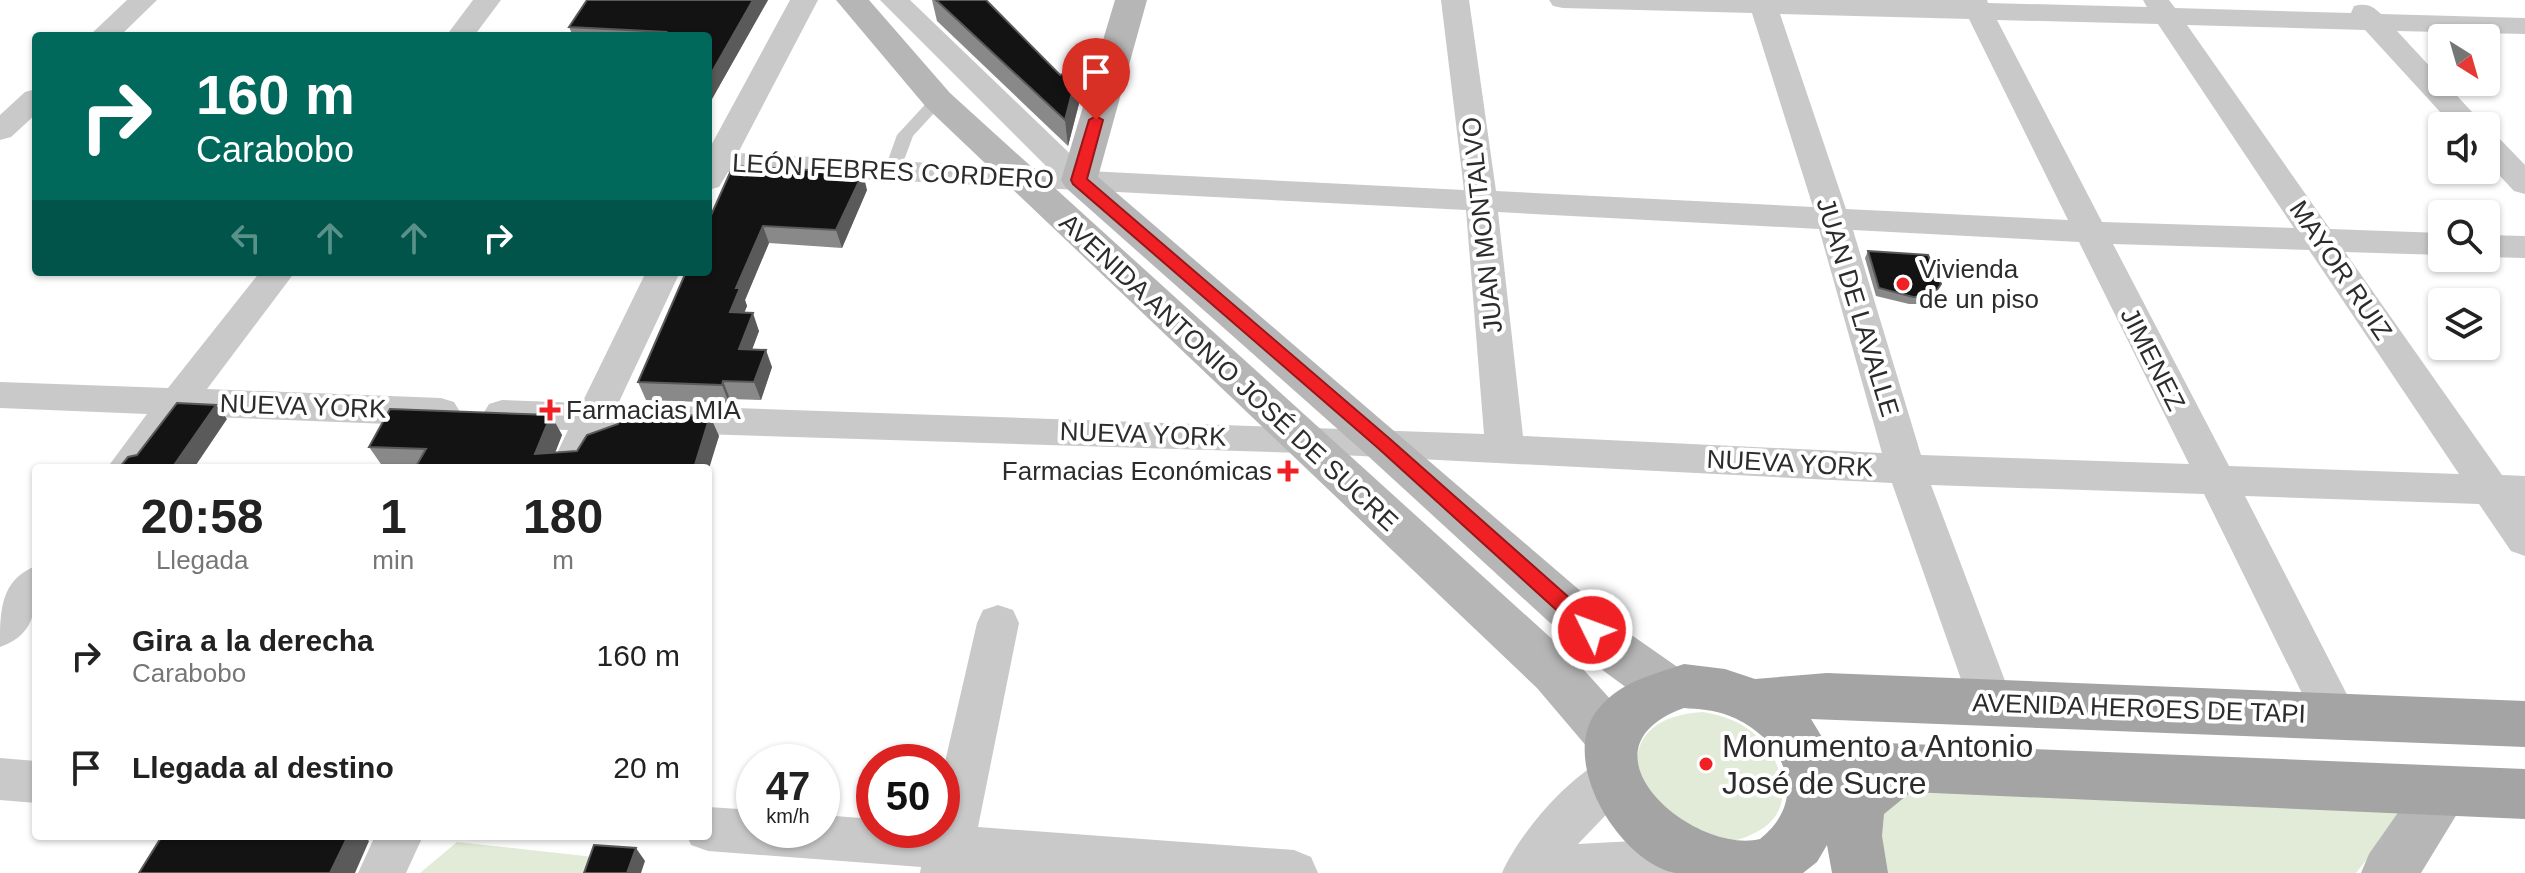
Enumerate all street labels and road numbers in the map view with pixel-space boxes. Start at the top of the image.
street label: JUAN MONTALVO [1456,115,1508,335]
street label: LEÓN FEBRES CORDERO [731,148,1055,194]
street label: JUAN DE LAVALLE [1810,194,1906,420]
street label: MAYOR RUIZ [2283,195,2399,345]
street label: AVENIDA ANTONIO JOSÉ DE SUCRE [1054,207,1404,537]
street label: JIMENEZ [2114,303,2192,415]
street label: NUEVA YORK [219,388,387,424]
street label: NUEVA YORK [1059,416,1227,452]
street label: NUEVA YORK [1706,444,1875,482]
street label: AVENIDA HEROES DE TAPI [1972,687,2306,729]

